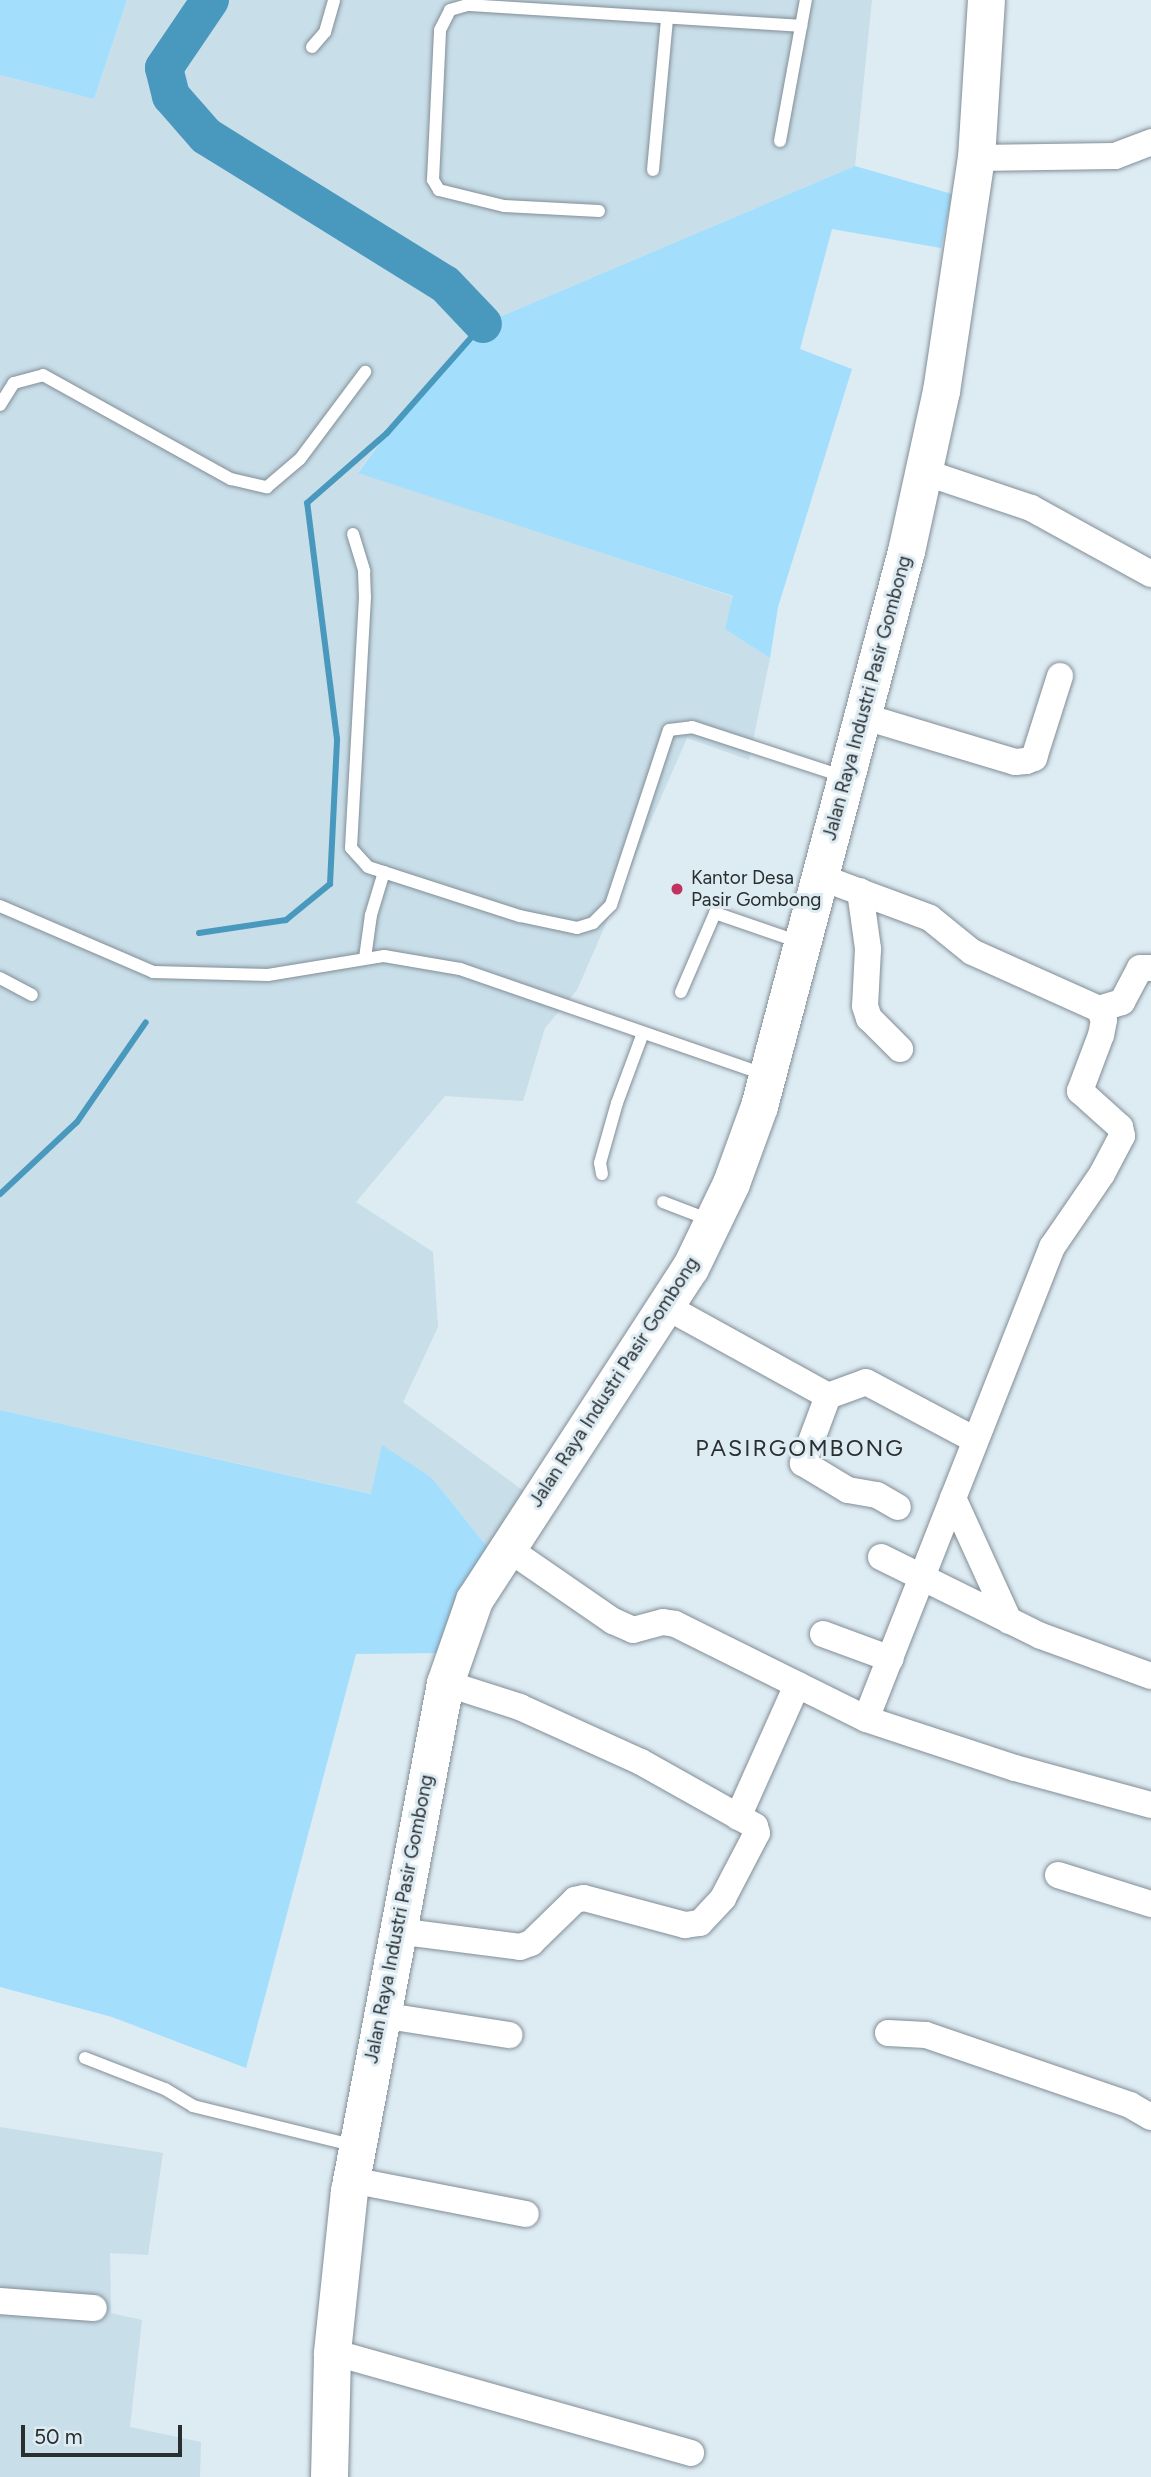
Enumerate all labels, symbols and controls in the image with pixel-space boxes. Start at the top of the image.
street label: Jalan Raya Industri Pasir Gombong [818,553,916,843]
place label: Kantor Desa Pasir Gombong [691,867,821,911]
marker: Kantor Desa Pasir Gombong [669,881,685,897]
street label: Jalan Raya Industri Pasir Gombong [524,1253,704,1511]
district label: PASIRGOMBONG [697,1434,903,1462]
street label: Jalan Raya Industri Pasir Gombong [360,1773,438,2065]
scale bar [24,2410,186,2454]
text: 50 m [34,2424,83,2449]

